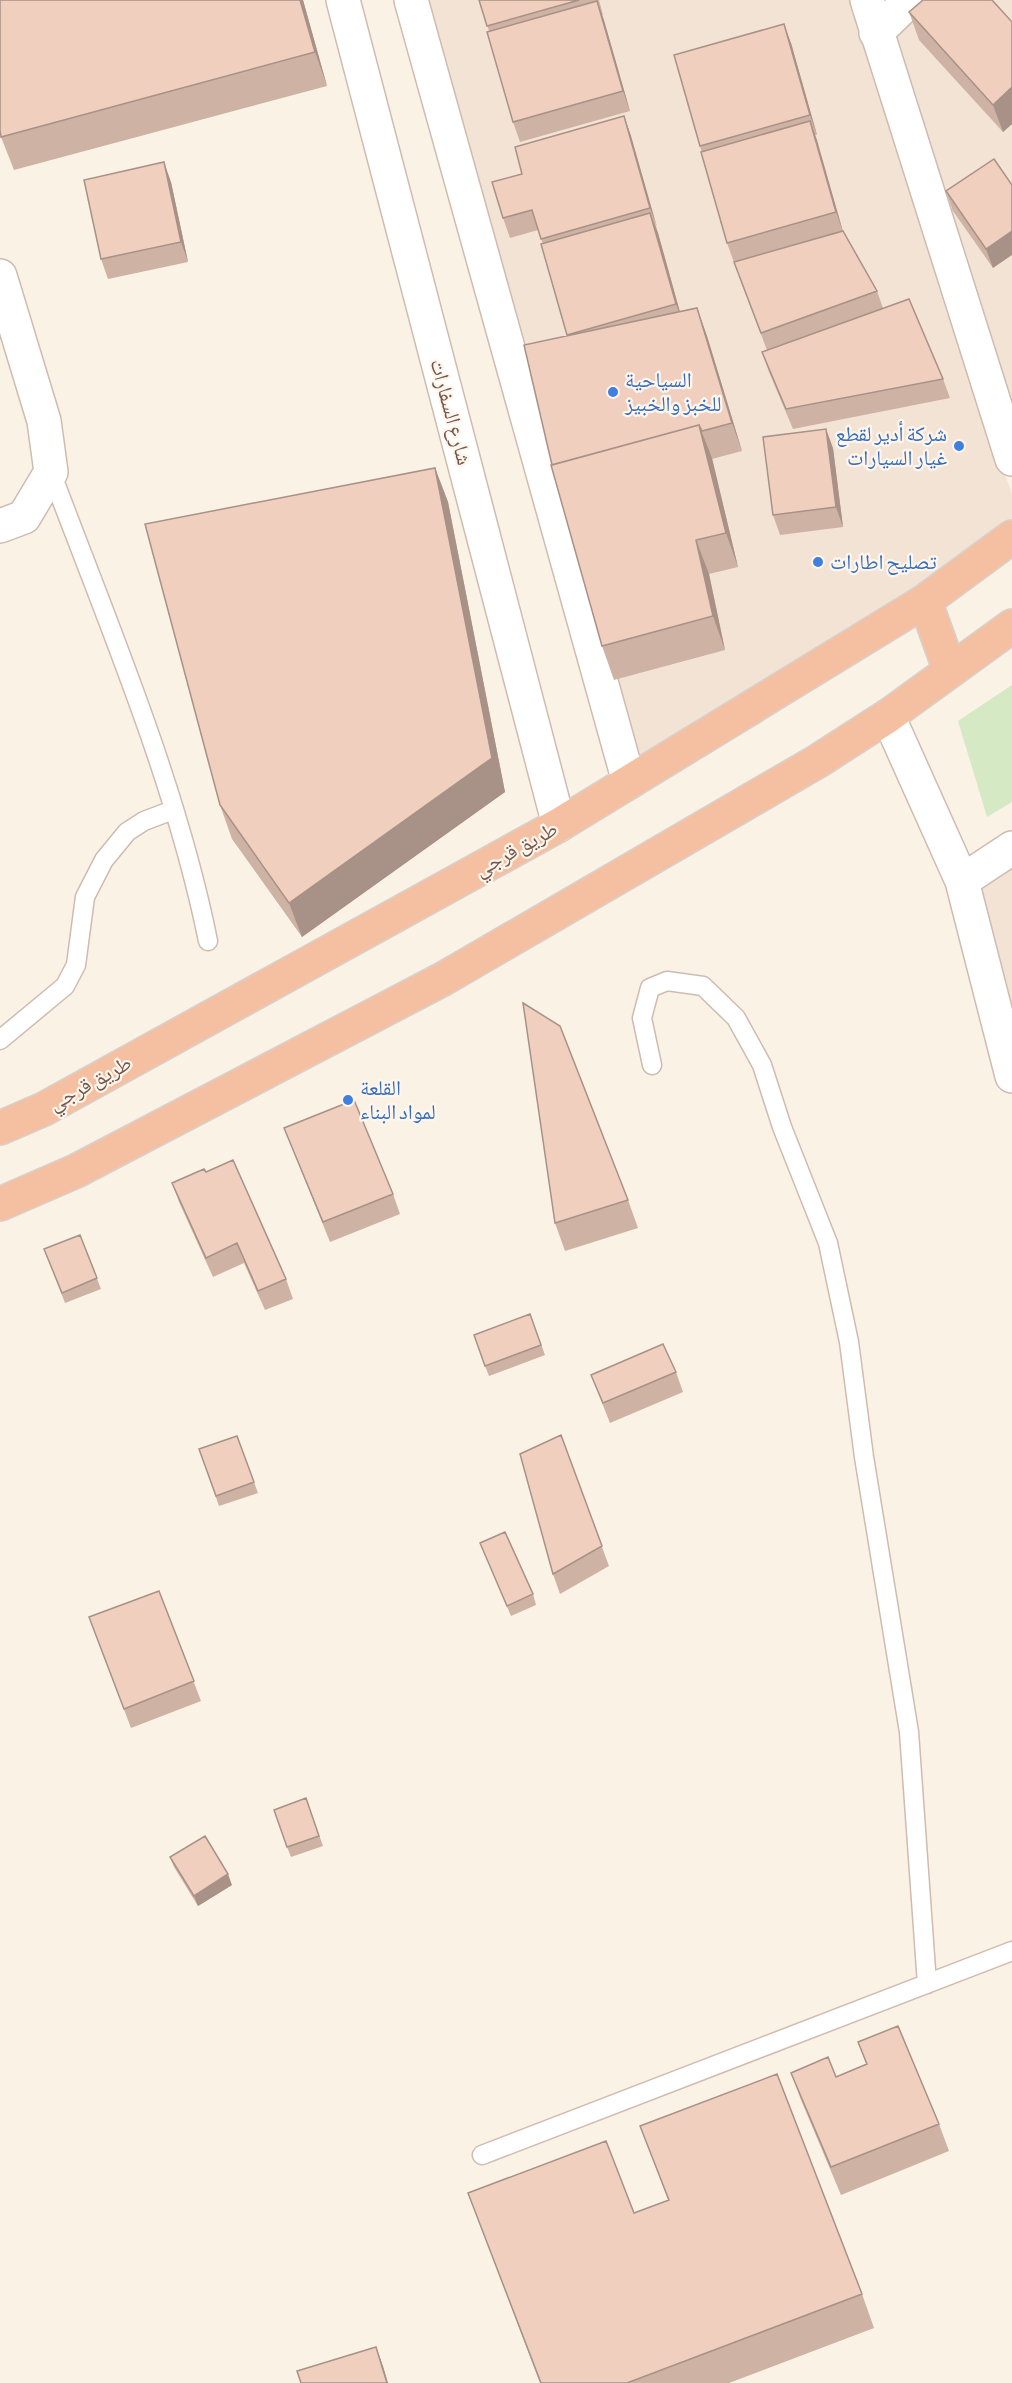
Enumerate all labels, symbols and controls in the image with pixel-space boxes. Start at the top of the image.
street label: شارع السفارات [424,356,478,468]
place label: السياحية للخبز والخبيز [624,367,722,416]
marker: السياحية للخبز والخبيز [606,385,620,399]
place label: شركة أدير لقطع غيار السيارات [836,421,947,469]
marker: شركة أدير لقطع غيار السيارات [952,439,966,453]
place label: تصليح اطارات [830,549,937,575]
marker: تصليح اطارات [811,555,825,569]
street label: طريق قرجي [470,816,564,885]
street label: طريق قرجي [44,1050,138,1119]
place label: القلعة لمواد البناء [360,1075,436,1124]
marker: القلعة لمواد البناء [341,1093,355,1107]

